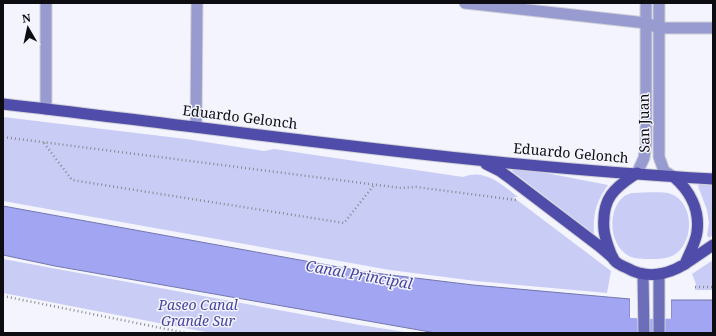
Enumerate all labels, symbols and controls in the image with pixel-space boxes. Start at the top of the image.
north arrow [8,8,48,48]
text: N [21,9,32,26]
street label: San Juan [633,93,654,153]
street label: Eduardo Gelonch [181,100,299,133]
street label: Eduardo Gelonch [513,138,630,167]
water label: Canal Principal [304,255,414,293]
park label: Paseo Canal Grande Sur [157,295,238,330]

